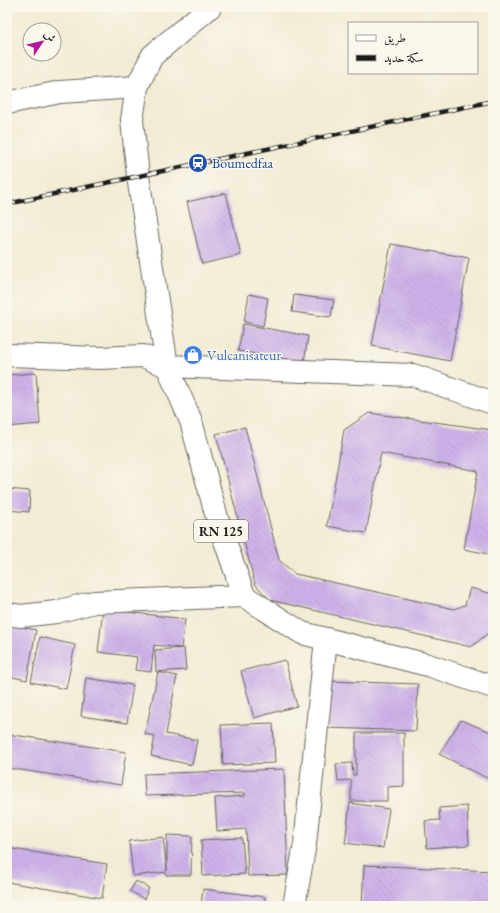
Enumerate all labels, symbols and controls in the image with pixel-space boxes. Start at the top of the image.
north arrow [22,22,62,62]
legend [348,22,478,74]
text: ش [41,28,59,45]
text: طريق [384,30,406,46]
text: سكة حديد [384,50,424,66]
station icon: Boumedfaa [187,152,209,174]
place label: Boumedfaa [212,154,274,172]
shop icon: Vulcanisateur [182,344,204,366]
place label: Vulcanisateur [207,346,281,364]
road number: RN 125 [194,520,248,542]

